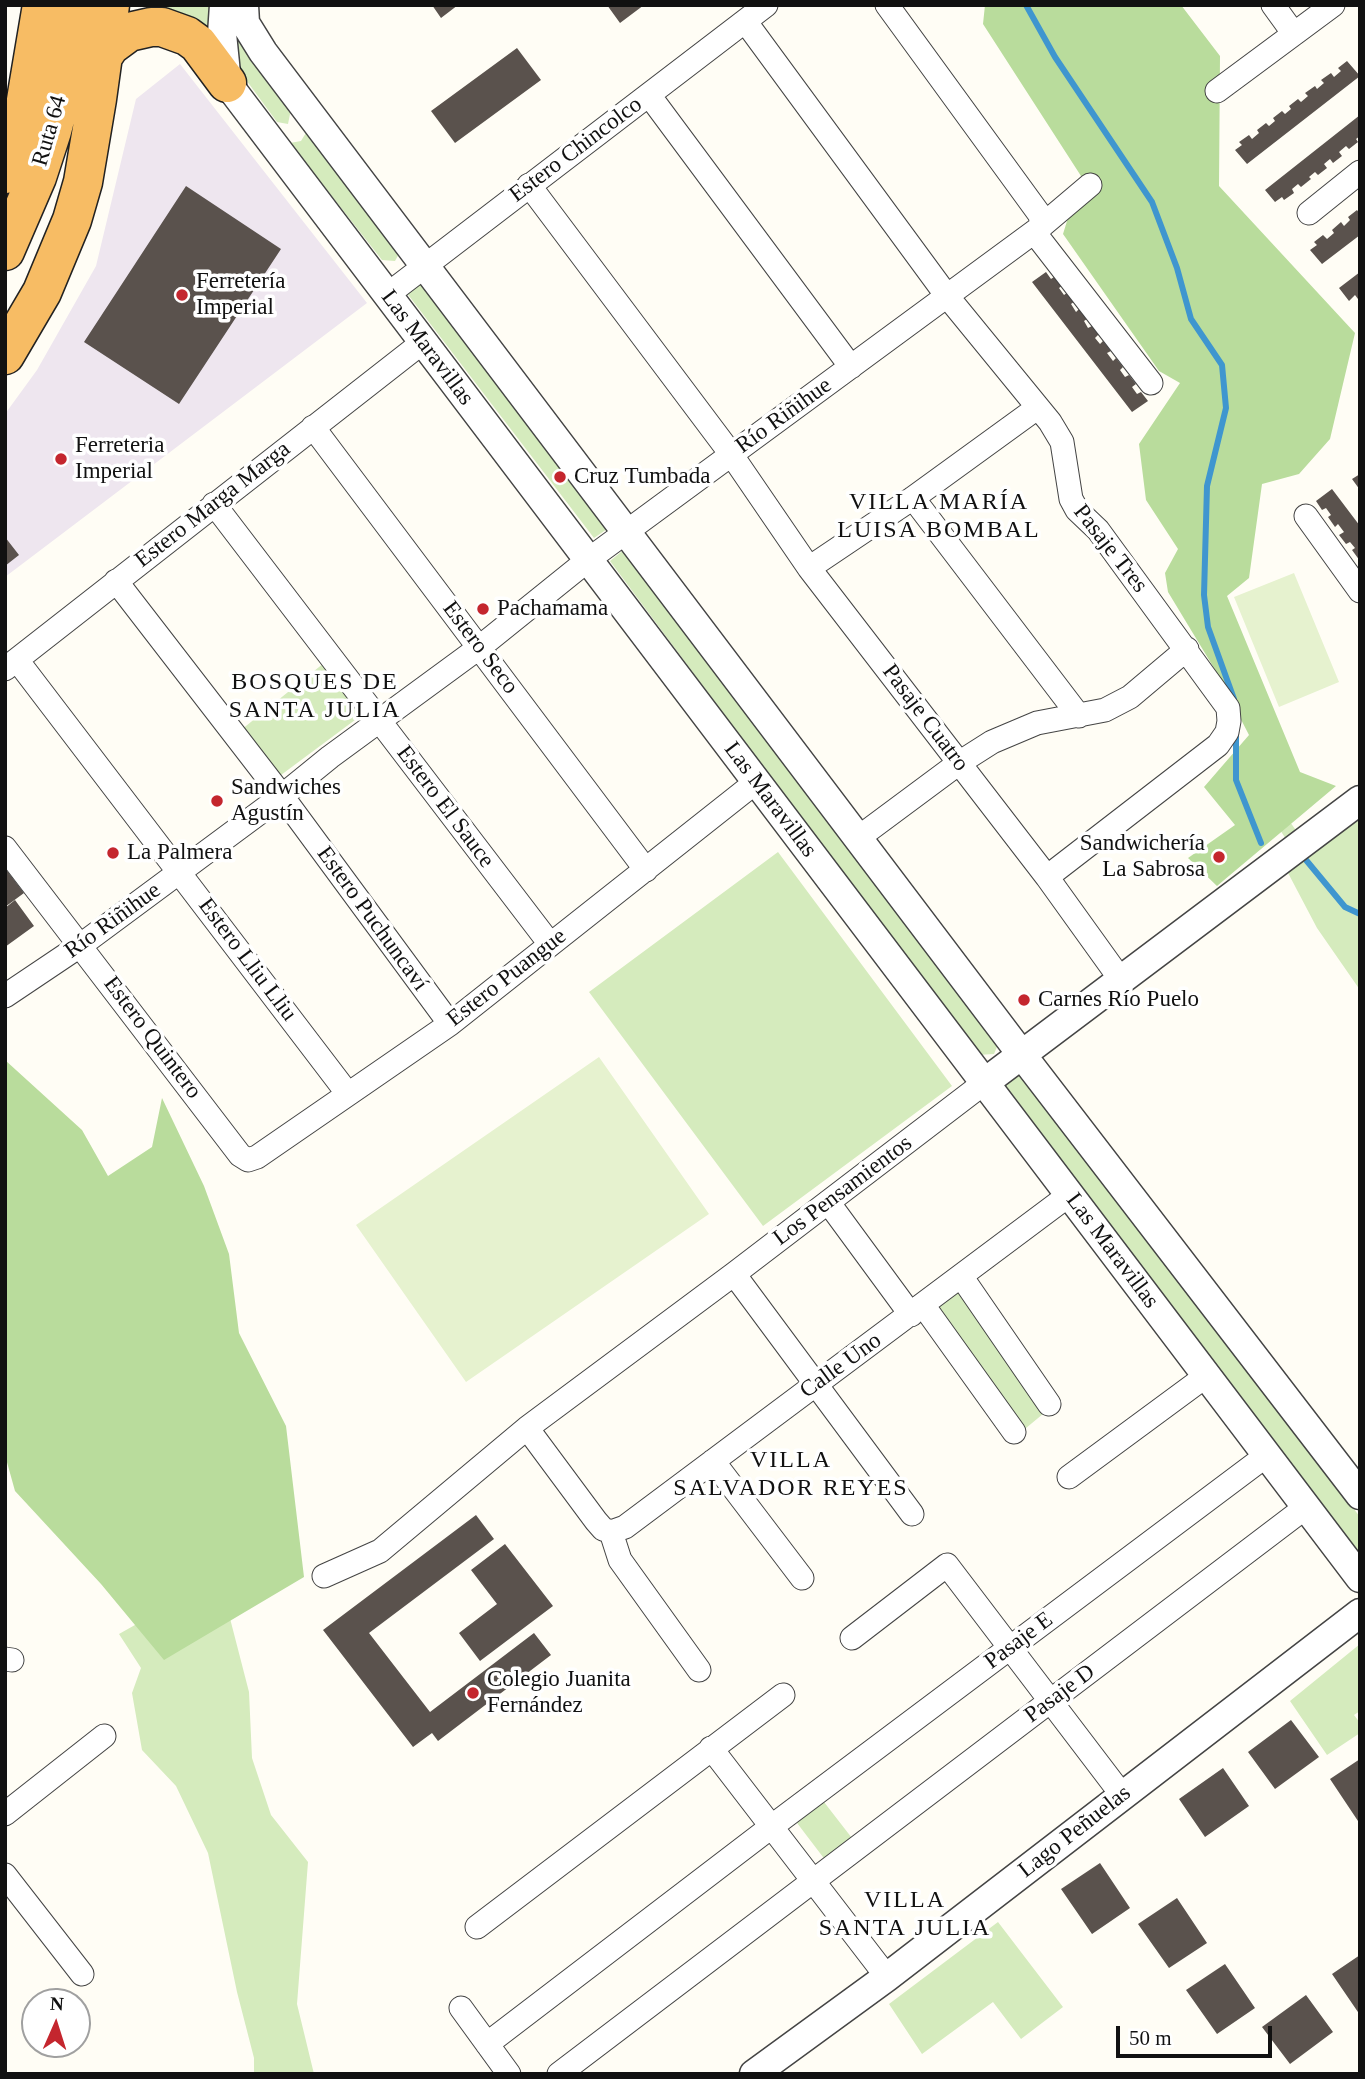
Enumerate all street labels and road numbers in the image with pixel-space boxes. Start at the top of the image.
street label: Estero Chincolco [504,91,648,209]
street label: Ruta 64 [27,92,73,170]
street label: Las Maravillas [375,285,479,411]
street label: Río Riñihue [731,372,837,460]
street label: Estero Marga Marga [130,436,296,574]
street label: Pasaje Tres [1067,499,1153,599]
street label: Estero Seco [436,596,524,700]
street label: Pasaje Cuatro [876,659,974,777]
street label: Las Maravillas [718,737,822,863]
street label: Estero El Sauce [390,741,500,873]
street label: Estero Puchuncaví [310,841,434,997]
street label: Río Riñihue [60,877,166,965]
street label: Estero Lliu Lliu [192,893,302,1027]
street label: Estero Puangue [442,923,572,1033]
street label: Estero Quintero [97,971,207,1105]
street label: Los Pensamientos [768,1130,918,1252]
street label: Las Maravillas [1060,1188,1164,1314]
street label: Calle Uno [795,1327,887,1405]
street label: Pasaje E [979,1606,1059,1676]
street label: Pasaje D [1019,1659,1101,1729]
street label: Lago Peñuelas [1013,1780,1137,1884]

